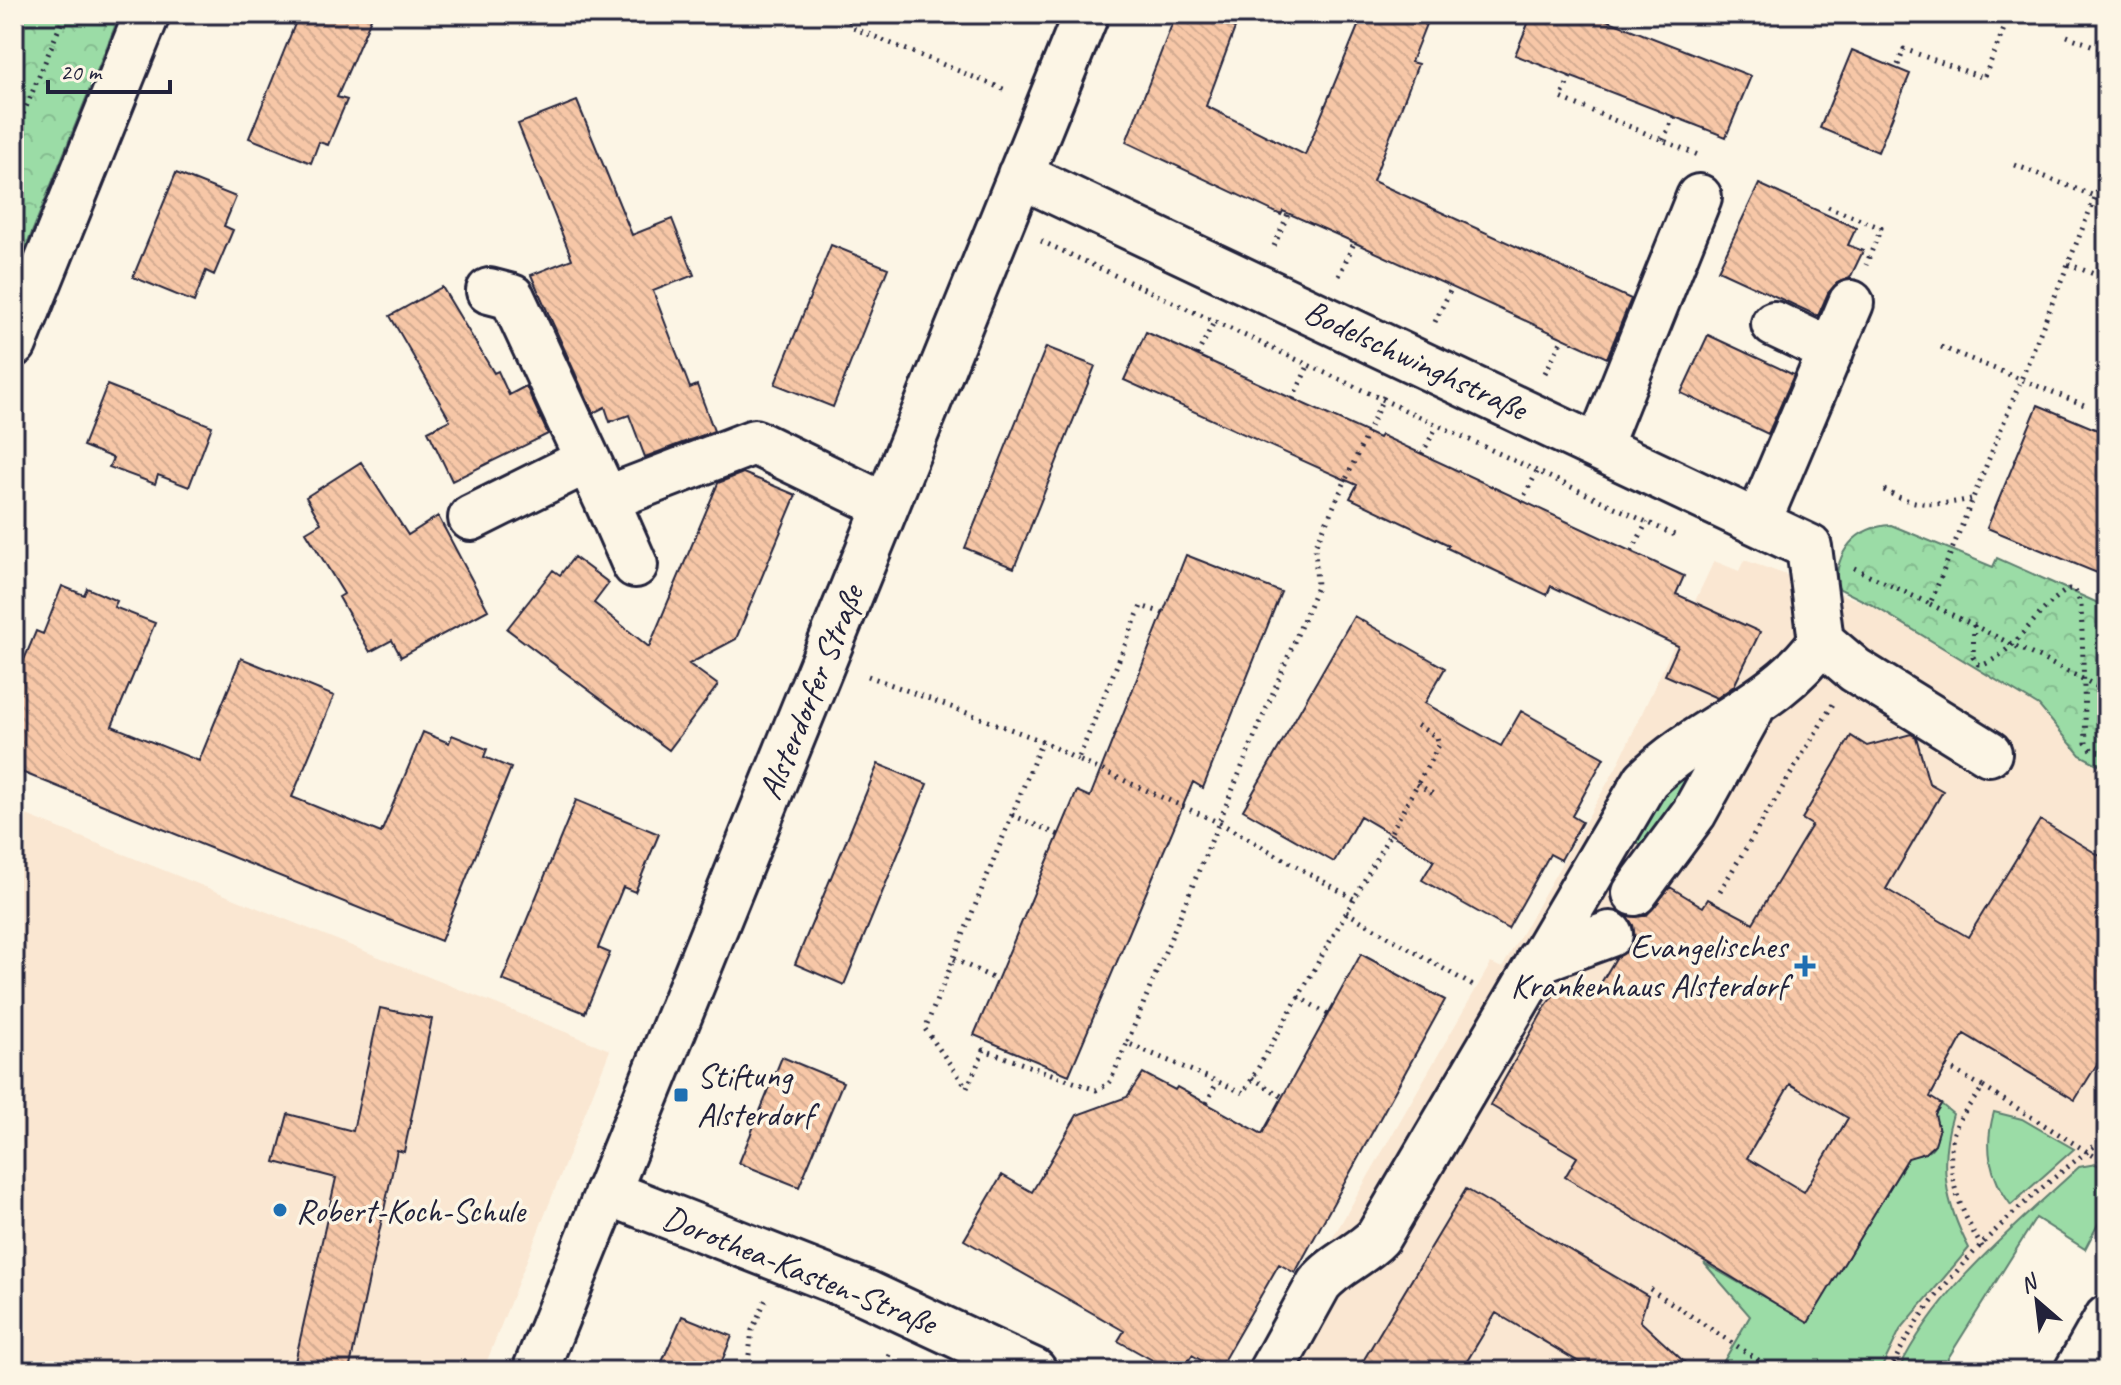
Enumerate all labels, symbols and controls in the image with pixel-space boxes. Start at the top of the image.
scale bar [48,44,170,94]
text: 20 m [60,57,103,87]
street label: Bodelschwinghstraße [1298,289,1536,431]
street label: Alsterdorfer Straße [748,576,874,806]
place label: Evangelisches Krankenhaus Alsterdorf [1511,925,1794,1007]
marker: Evangelisches Krankenhaus Alsterdorf [1794,955,1816,977]
place label: Stiftung Alsterdorf [697,1054,821,1136]
marker: Stiftung Alsterdorf [672,1086,690,1104]
place label: Robert-Koch-Schule [296,1189,527,1232]
street label: Dorothea-Kasten-Straße [657,1195,945,1345]
marker: Robert-Koch-Schule [271,1201,289,1219]
north arrow [1997,1261,2077,1341]
text: N [2015,1267,2044,1300]

